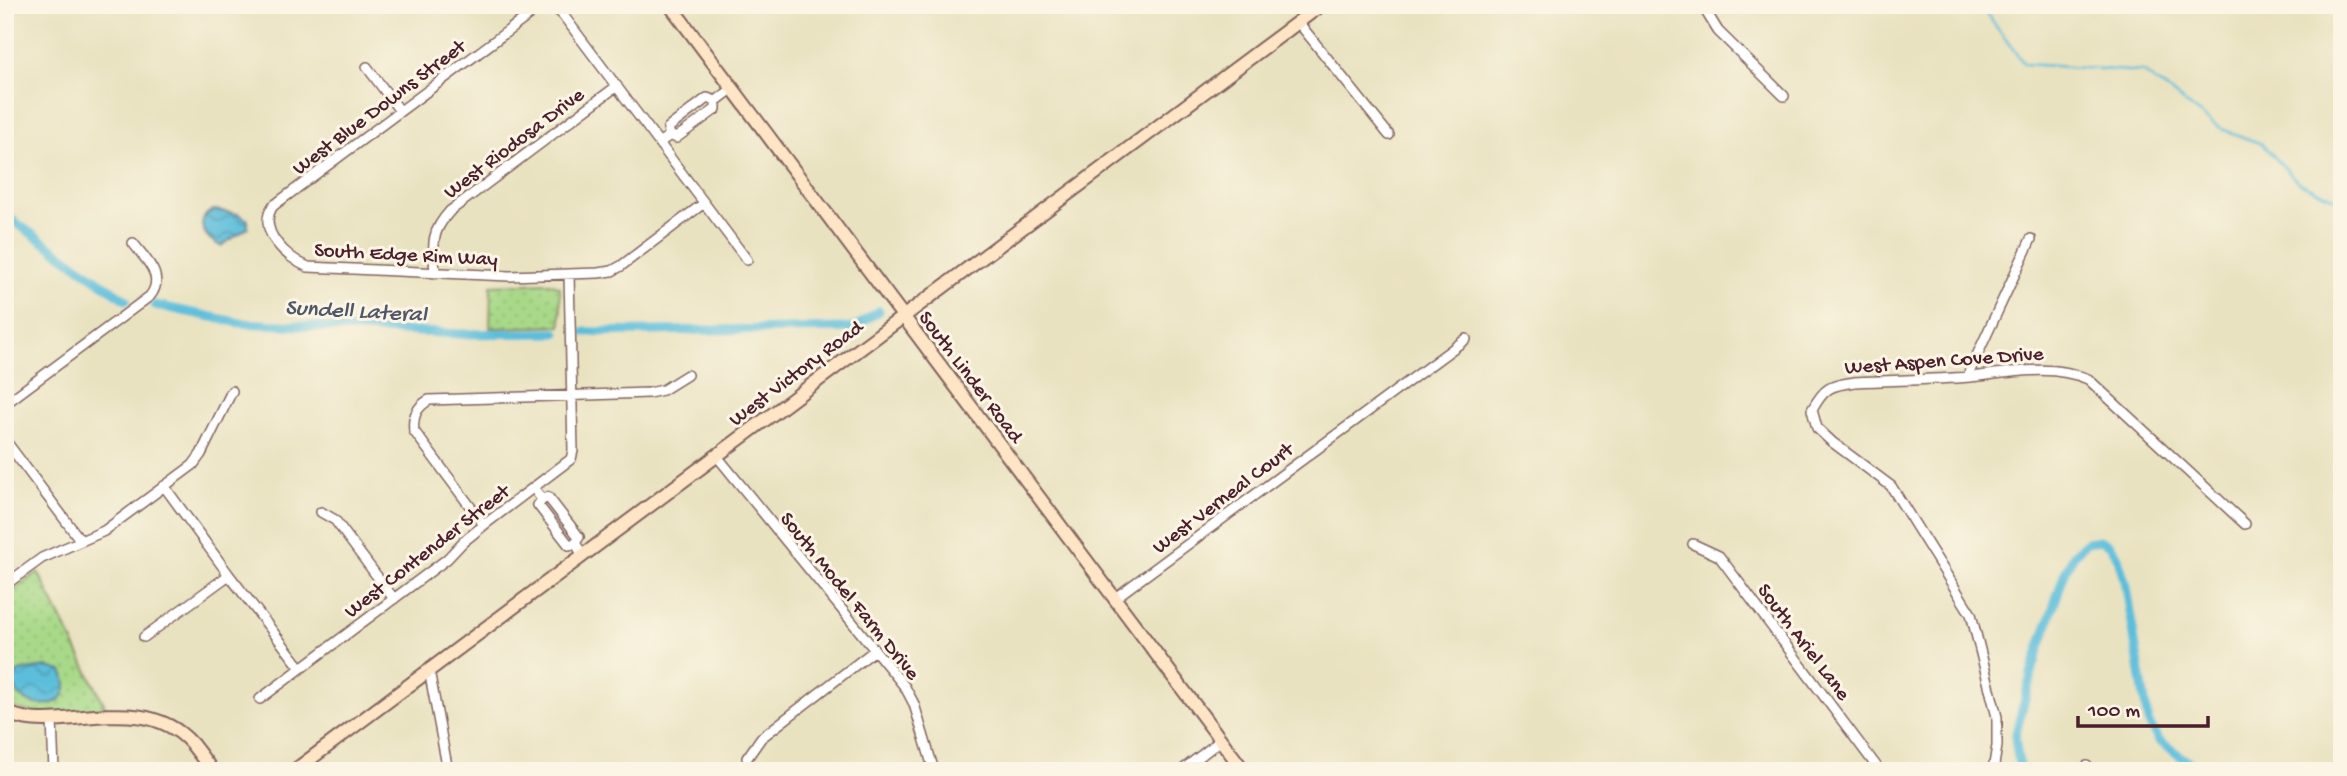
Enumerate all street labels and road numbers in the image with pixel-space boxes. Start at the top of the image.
street label: West Blue Downs Street [289,34,474,182]
street label: West Riodosa Drive [440,83,591,206]
street label: South Edge Rim Way [313,239,498,274]
street label: South Linder Road [911,307,1028,450]
street label: West Victory Road [725,315,870,433]
street label: West Aspen Cove Drive [1844,343,2046,382]
street label: West Verneal Court [1149,437,1302,561]
street label: West Contender Street [340,479,518,625]
street label: South Model Farm Drive [773,508,924,687]
street label: South Ariel Lane [1750,580,1855,708]

